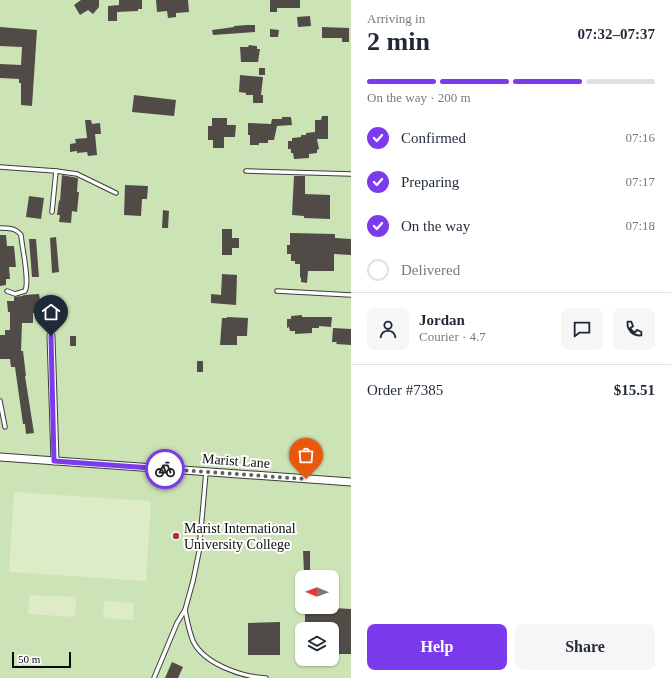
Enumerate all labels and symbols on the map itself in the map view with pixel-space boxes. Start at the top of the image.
pin [34,295,68,336]
pin [289,438,323,479]
courier [145,449,185,489]
street label: Marist Lane [202,451,270,471]
place label: Marist International University College [184,521,296,552]
marker: Marist International University College [171,531,181,541]
north arrow [295,570,339,614]
scale bar [12,650,71,669]

